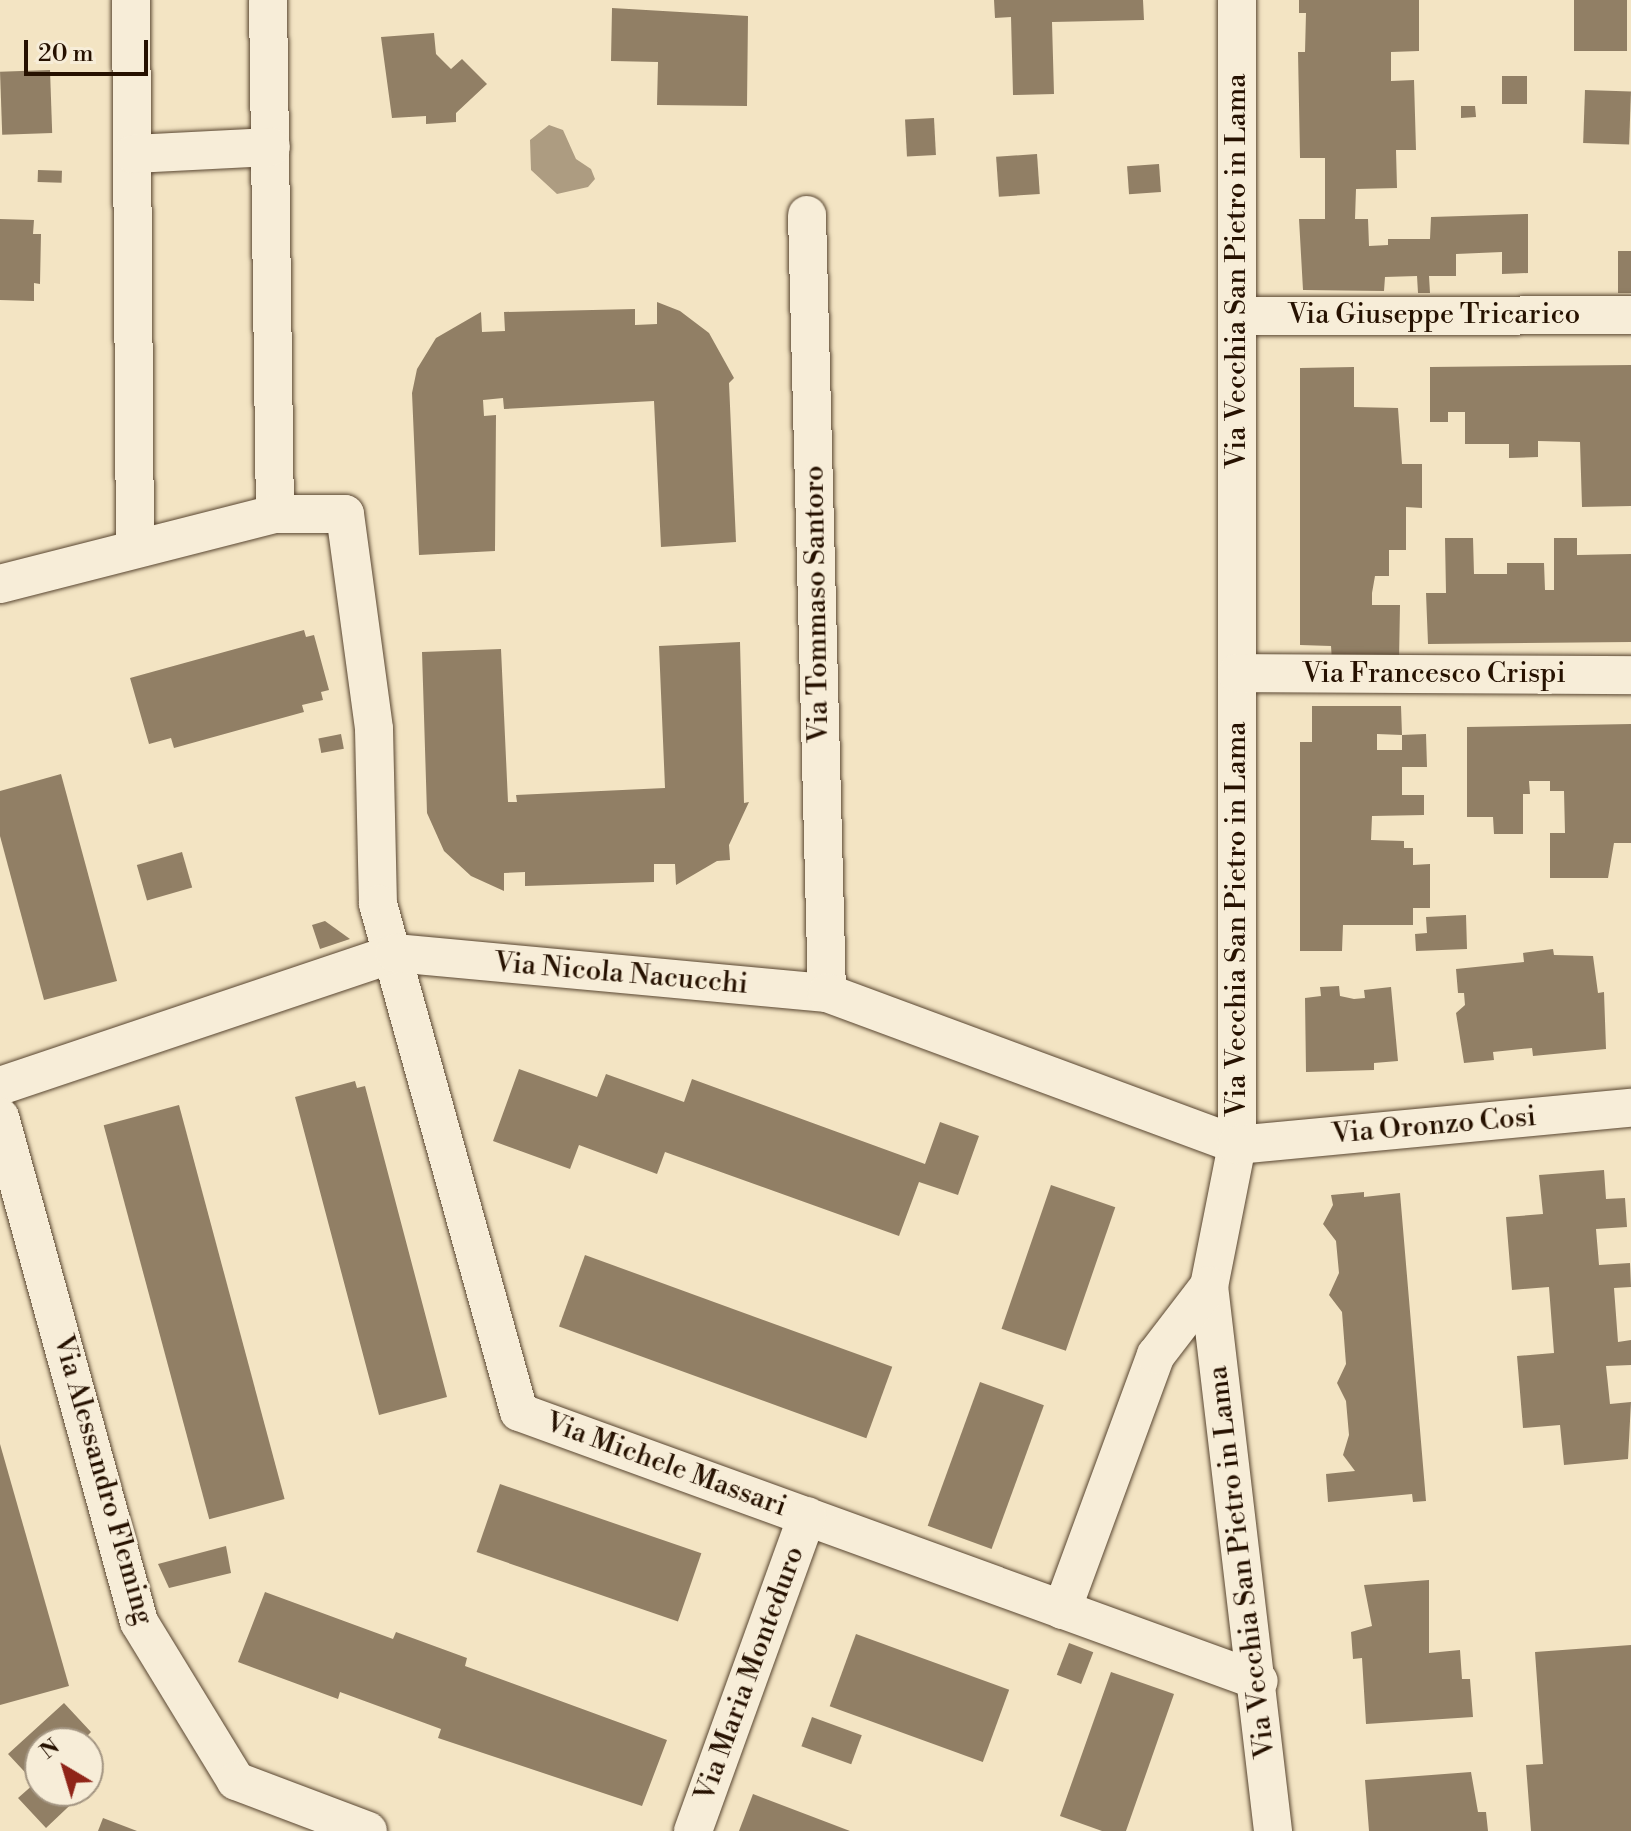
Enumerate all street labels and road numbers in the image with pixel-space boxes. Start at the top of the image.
street label: Via Vecchia San Pietro in Lama [1220,74,1254,468]
street label: Via Giuseppe Tricarico [1288,298,1580,332]
street label: Via Tommaso Santoro [798,465,836,743]
street label: Via Francesco Crispi [1302,657,1566,691]
street label: Via Vecchia San Pietro in Lama [1220,722,1254,1116]
street label: Via Nicola Nacucchi [493,946,749,1002]
street label: Via Oronzo Cosi [1330,1100,1538,1152]
street label: Via Alessandro Fleming [46,1331,160,1629]
street label: Via Vecchia San Pietro in Lama [1201,1364,1283,1760]
street label: Via Michele Massari [541,1406,791,1524]
street label: Via Maria Monteduro [688,1542,812,1806]

